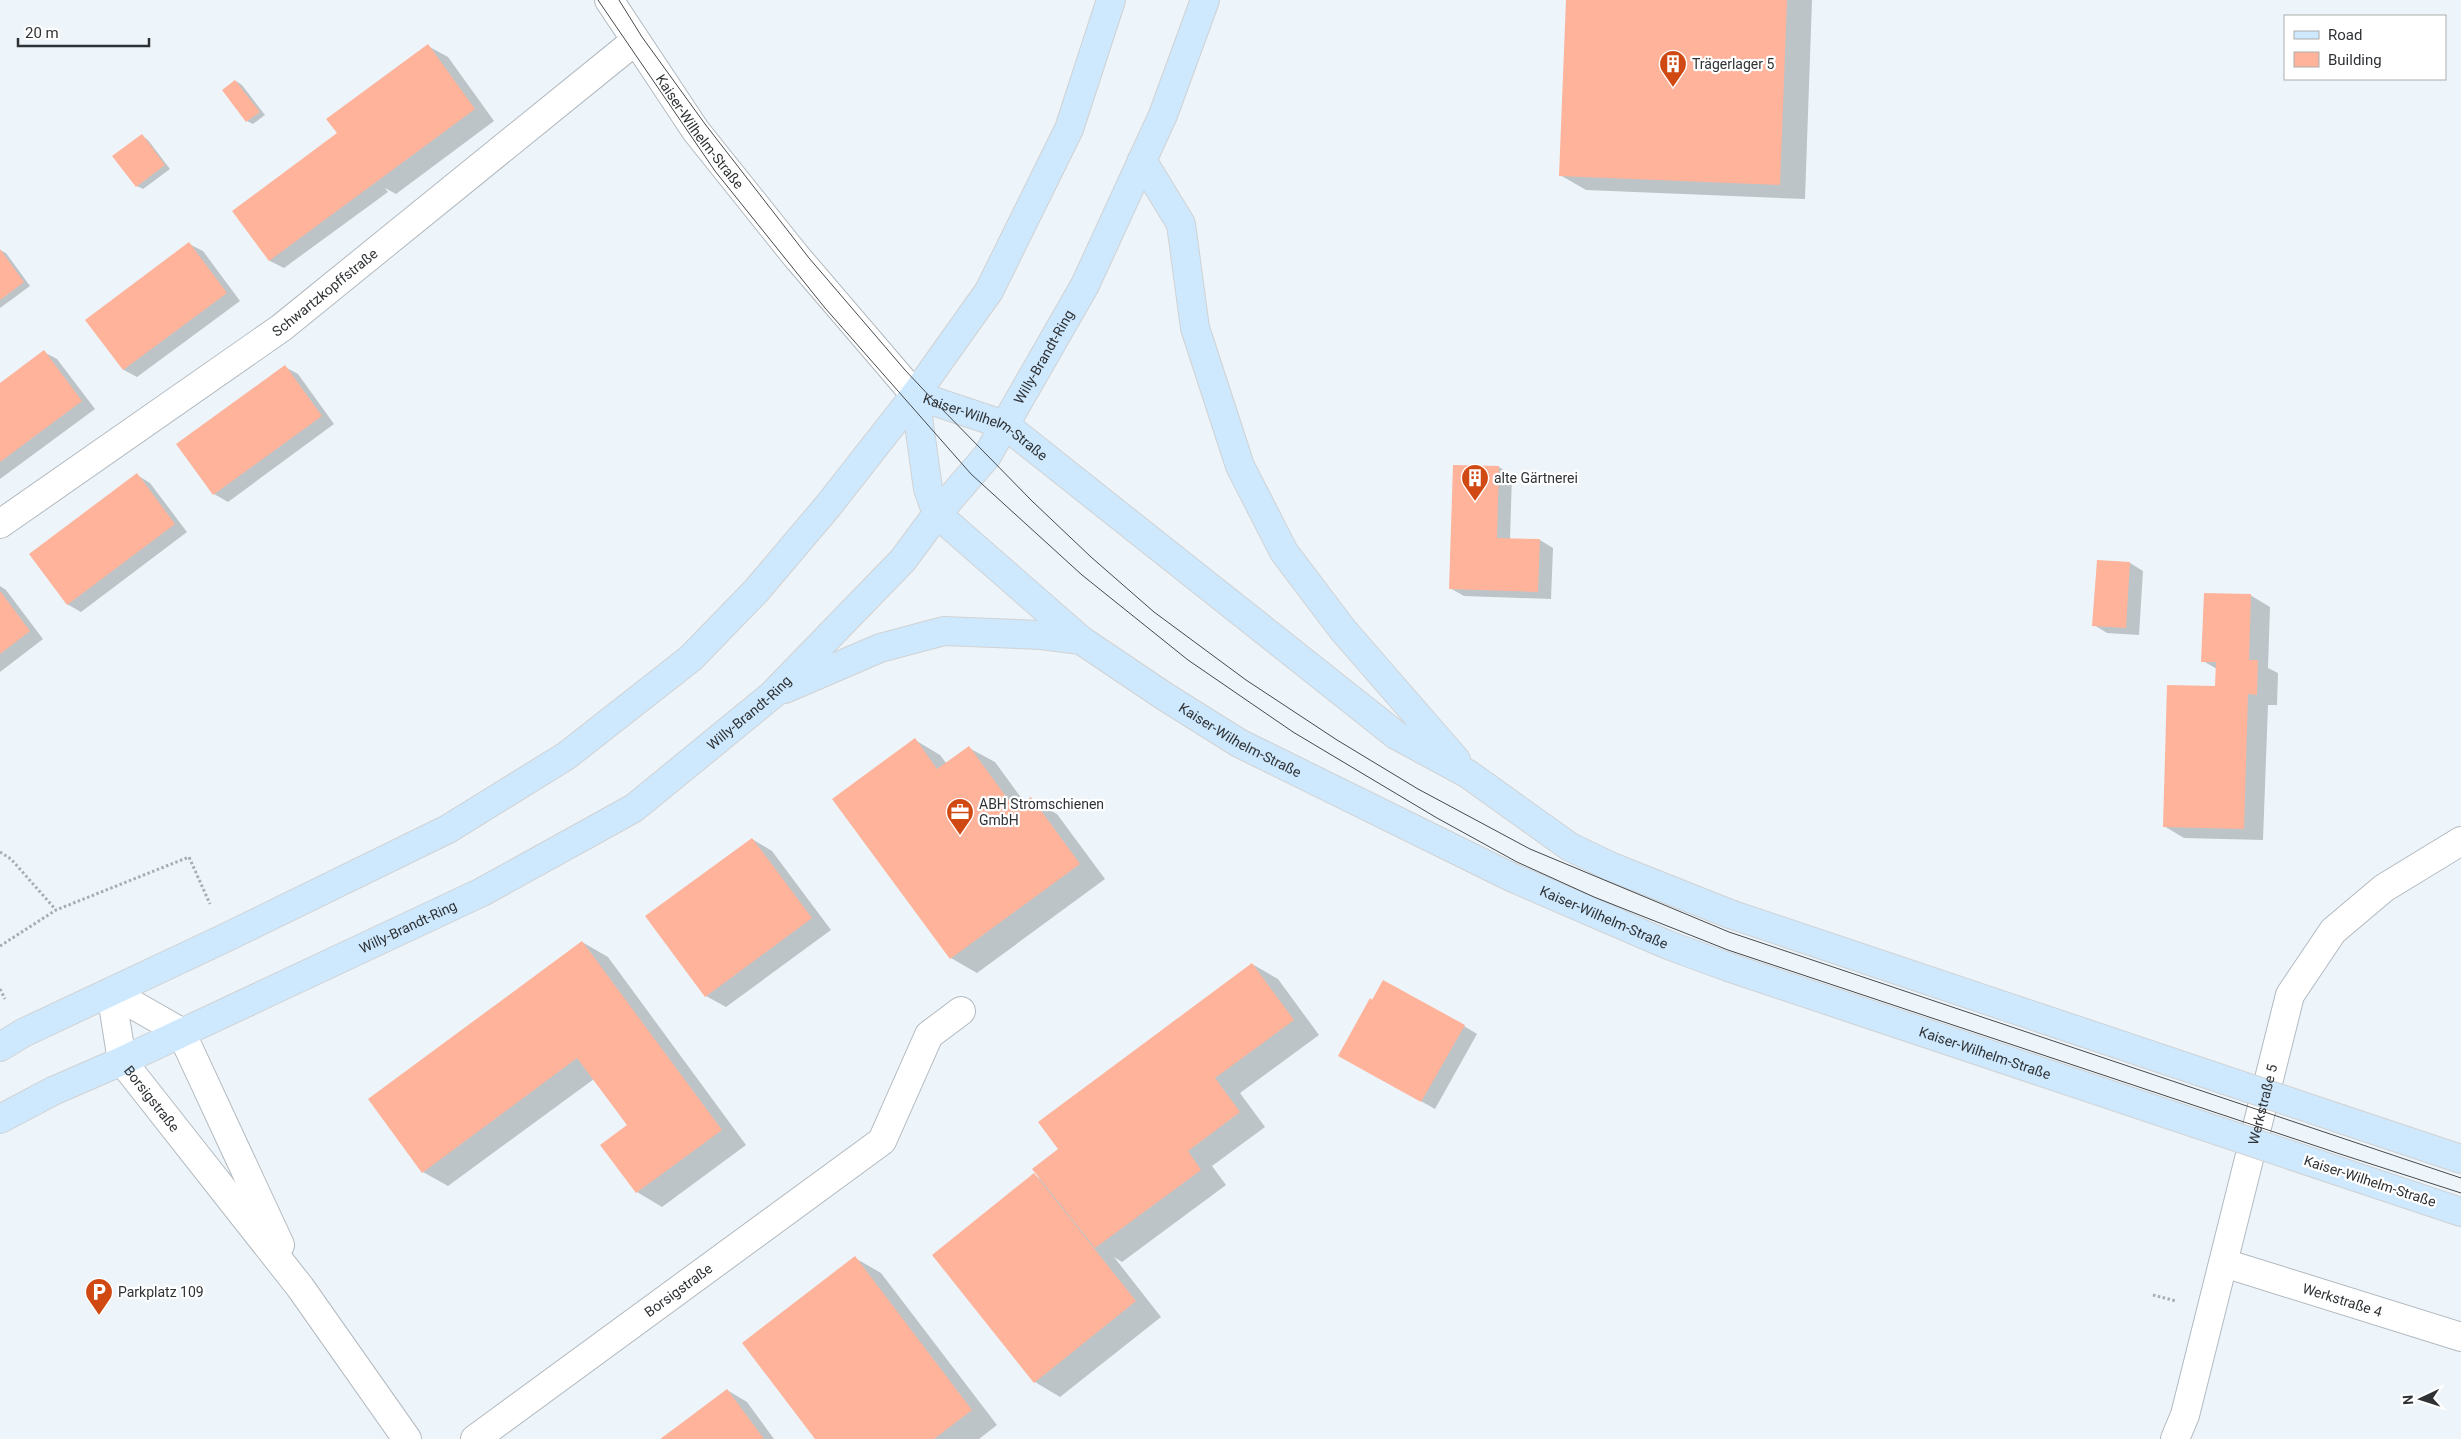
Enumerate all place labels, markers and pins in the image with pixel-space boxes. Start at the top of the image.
building icon: Trägerlager 5 [1658,49,1688,88]
place label: Trägerlager 5 [1692,56,1774,72]
building icon: alte Gärtnerei [1460,463,1490,502]
place label: alte Gärtnerei [1494,470,1578,486]
place label: ABH Stromschienen GmbH [979,796,1104,828]
office icon: ABH Stromschienen GmbH [945,797,975,836]
parking icon: Parkplatz 109 [84,1277,114,1316]
place label: Parkplatz 109 [118,1284,204,1300]

